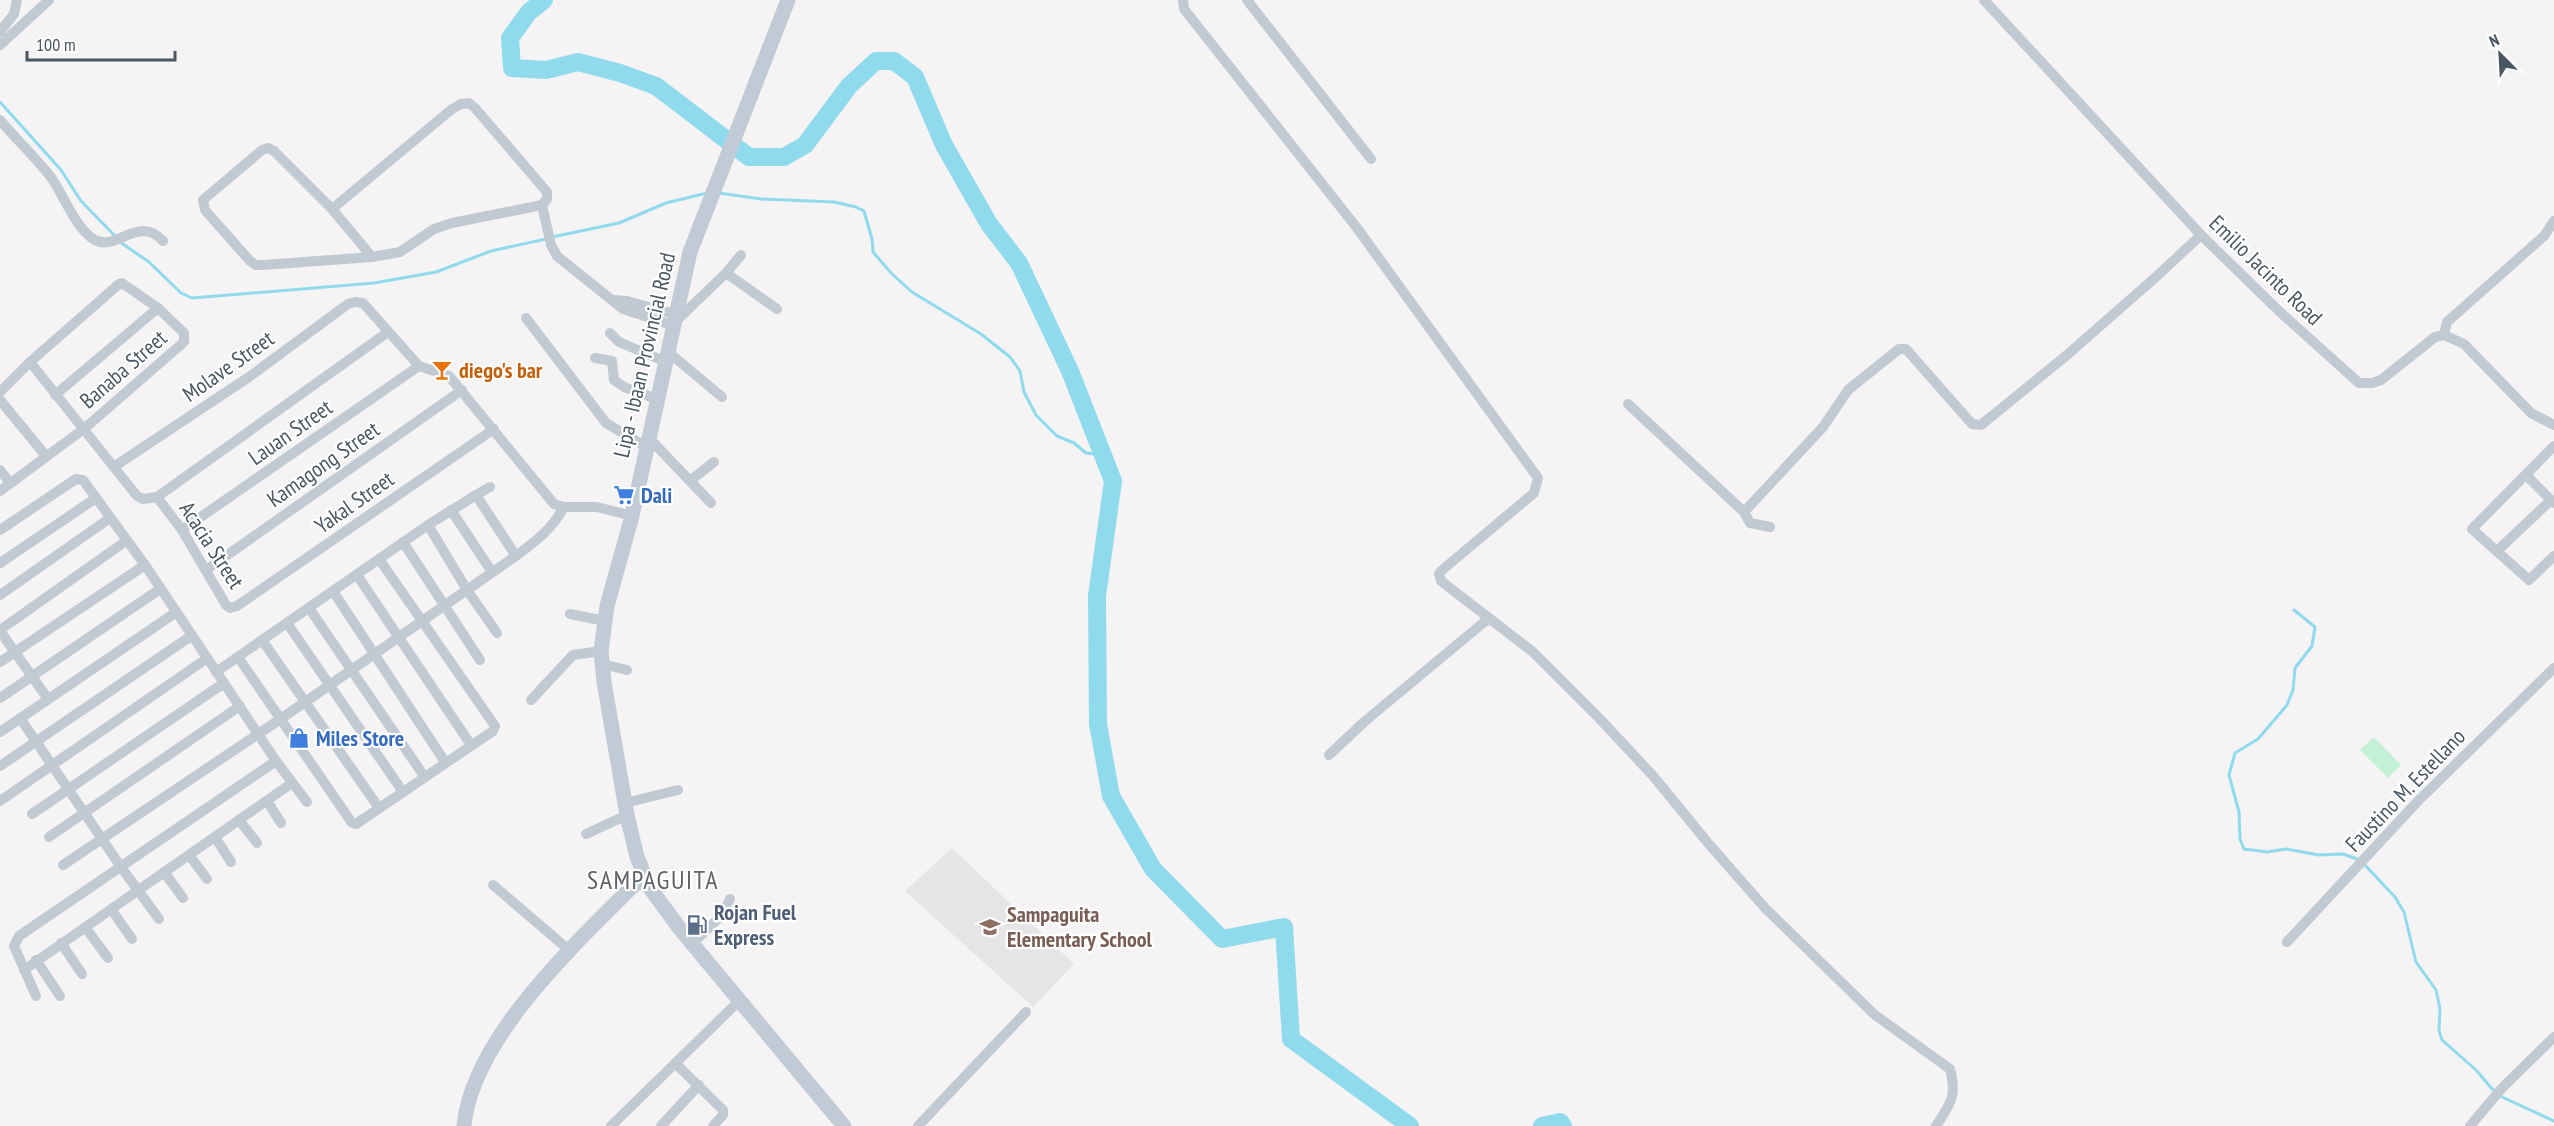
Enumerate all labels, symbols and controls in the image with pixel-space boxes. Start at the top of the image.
scale bar [27,24,176,62]
north arrow [2470,24,2530,84]
text: N [2486,29,2502,51]
text: 100 m [36,33,76,56]
street label: Emilio Jacinto Road [2204,209,2328,331]
street label: Lipa - Ibaan Provincial Road [607,250,681,460]
street label: Banaba Street [74,324,172,414]
street label: Molave Street [177,324,279,408]
place label: diego's bar [459,356,543,384]
bar icon: diego's bar [430,358,454,382]
street label: Lauan Street [243,393,337,471]
street label: Kamagong Street [261,415,385,513]
street label: Yakal Street [309,465,399,539]
place label: Dali [641,481,672,509]
supermarket icon: Dali [612,483,636,507]
street label: Acacia Street [173,496,251,594]
street label: Faustino M. Estellano [2339,722,2471,858]
place label: Miles Store [316,724,404,752]
shop icon: Miles Store [287,726,311,750]
district label: SAMPAGUITA [587,863,719,896]
place label: Rojan Fuel Express [714,898,797,951]
place label: Sampaguita Elementary School [1007,900,1153,953]
fuel station icon: Rojan Fuel Express [685,913,709,937]
school or university icon: Sampaguita Elementary School [978,915,1002,939]

